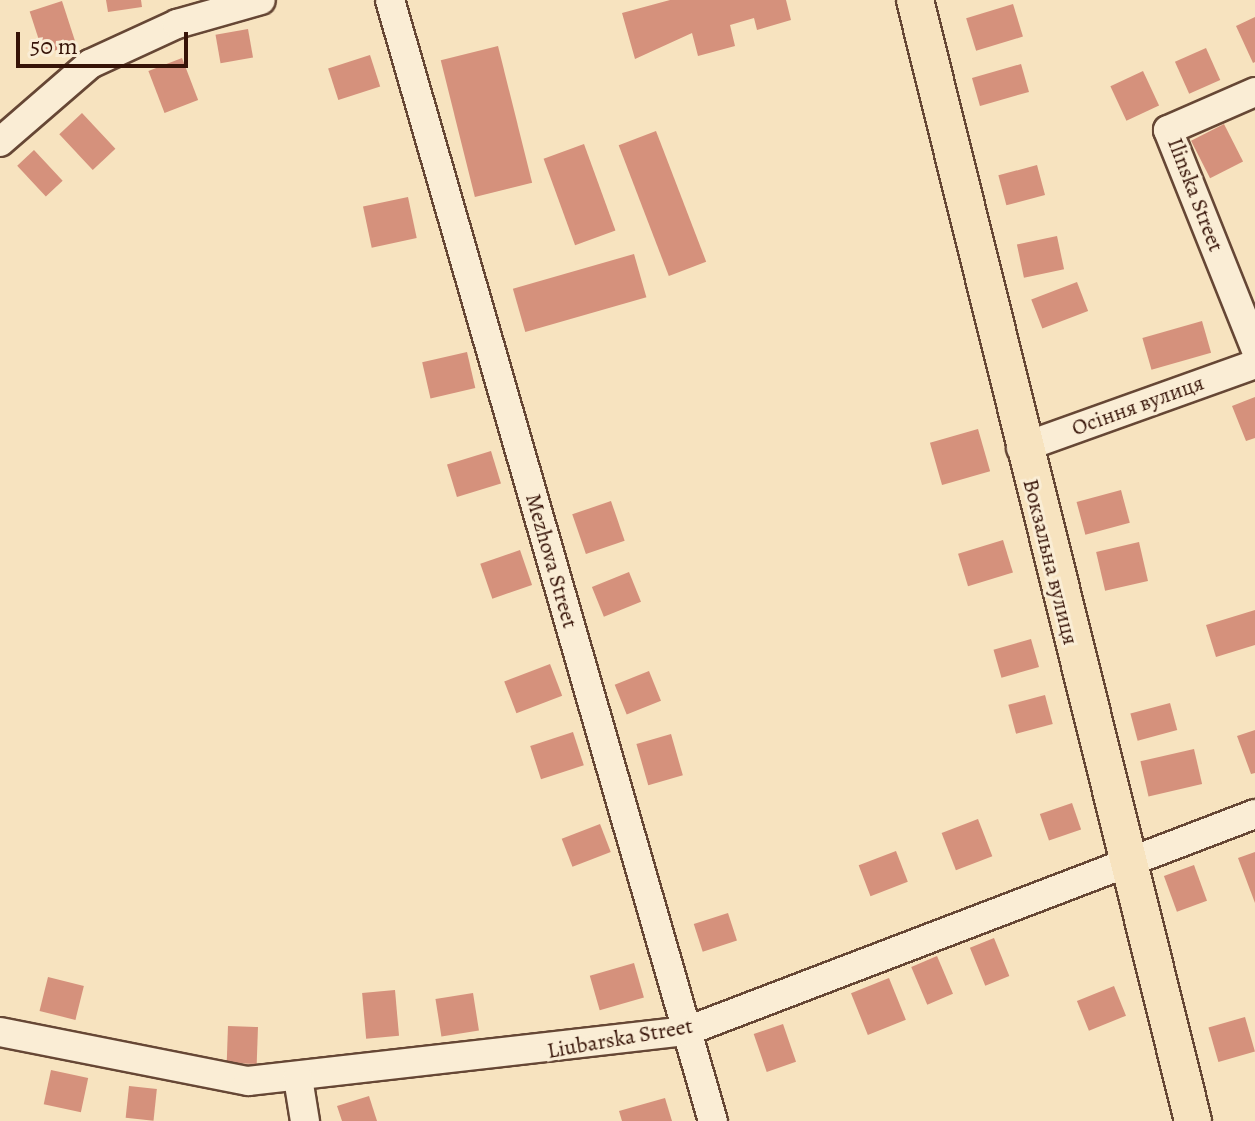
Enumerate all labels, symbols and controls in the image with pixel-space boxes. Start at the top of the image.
scale bar [20,16,192,66]
text: 50 m [30,30,78,62]
street label: Ilinska Street [1161,134,1229,256]
street label: Осіння вулиця [1068,370,1208,442]
street label: Вокзальна вулиця [1017,476,1083,648]
street label: Mezhova Street [519,491,583,631]
street label: Liubarska Street [545,1013,695,1065]

